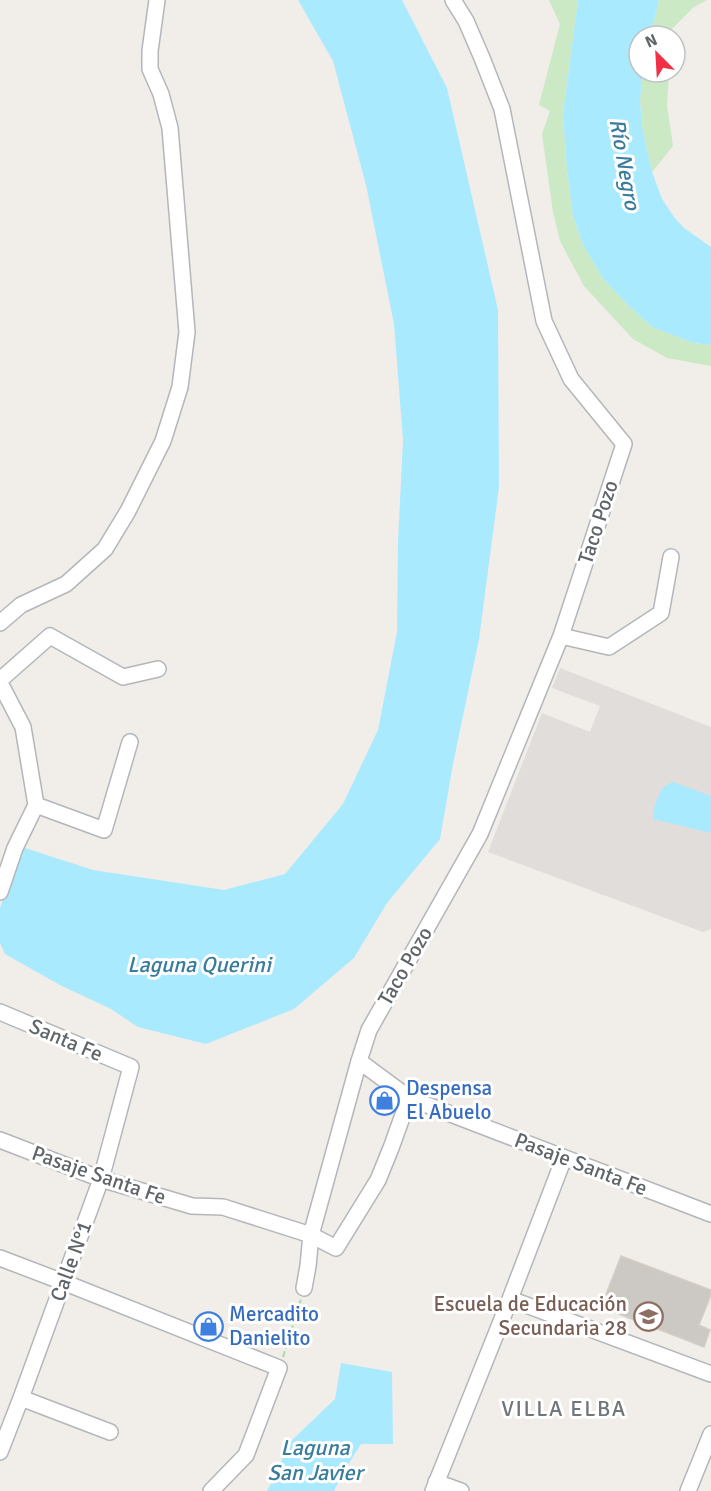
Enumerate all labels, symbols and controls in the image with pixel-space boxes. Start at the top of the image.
north arrow [627,24,687,84]
text: N [642,30,660,53]
water label: Río Negro [604,116,647,213]
street label: Taco Pozo [572,477,624,567]
street label: Taco Pozo [372,922,438,1010]
water label: Laguna Querini [127,951,273,978]
street label: Santa Fe [25,1013,107,1067]
place label: Despensa El Abuelo [406,1075,492,1125]
shop icon: Despensa El Abuelo [369,1084,401,1116]
street label: Pasaje Santa Fe [511,1127,651,1201]
street label: Pasaje Santa Fe [28,1140,170,1210]
street label: Calle N°1 [44,1217,98,1305]
place label: Escuela de Educación Secundaria 28 [433,1291,627,1341]
school or university icon: Escuela de Educación Secundaria 28 [632,1300,664,1332]
place label: Mercadito Danielito [229,1301,319,1351]
shop icon: Mercadito Danielito [192,1310,224,1342]
district label: VILLA ELBA [501,1395,627,1422]
water label: Laguna San Javier [267,1434,365,1486]

